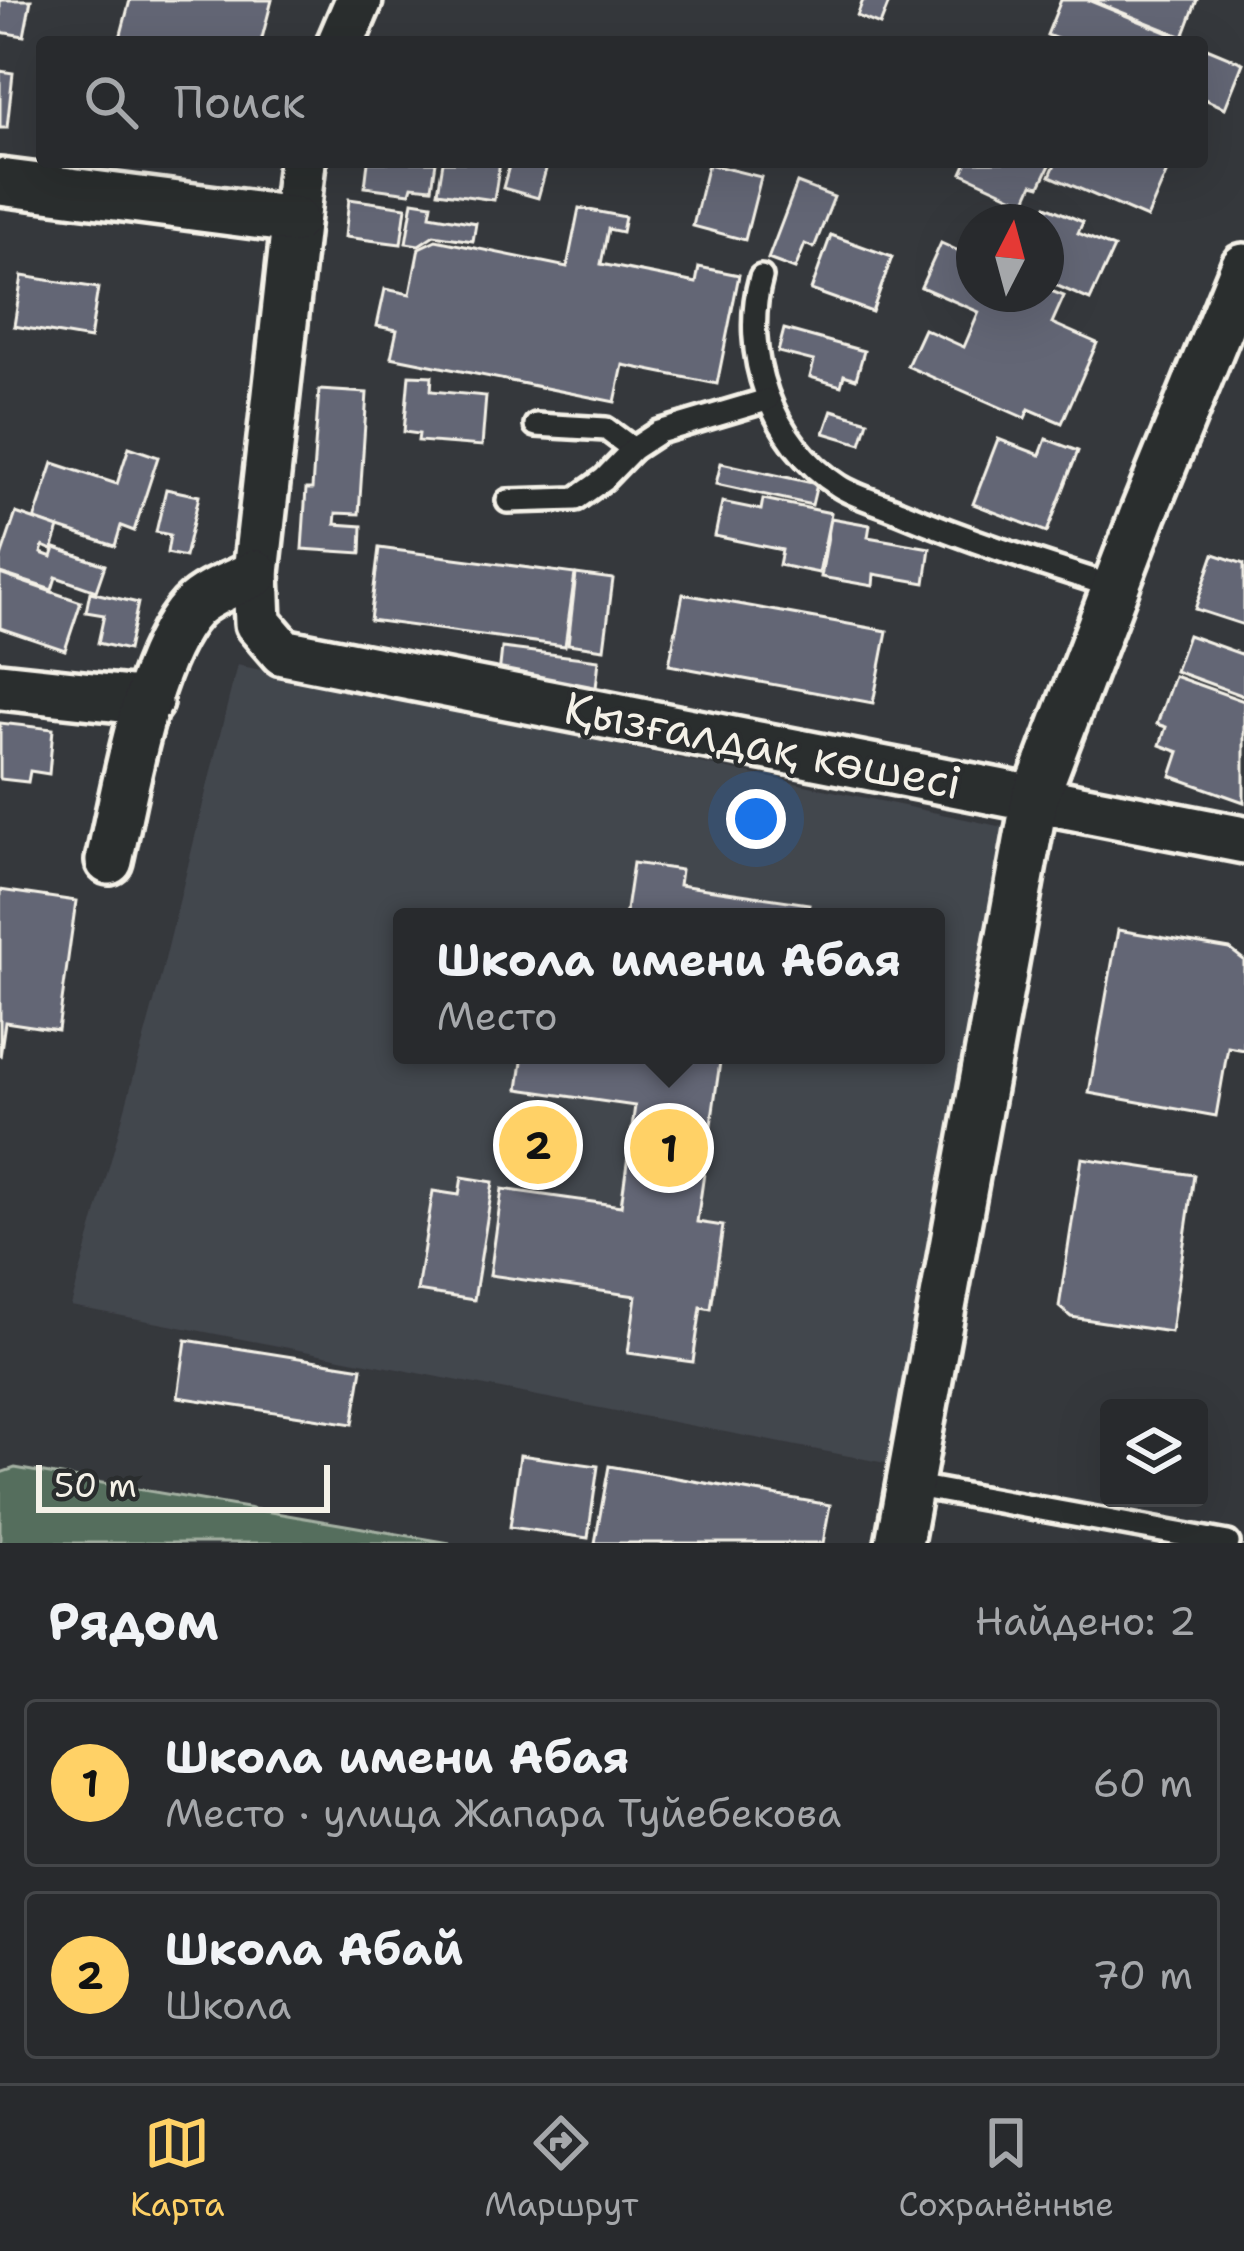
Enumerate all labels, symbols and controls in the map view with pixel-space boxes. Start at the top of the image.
search box [36,36,1208,168]
icon: search [78,69,144,135]
text: Поиск [174,72,305,132]
north arrow [956,204,1064,312]
street label: Қызғалдақ көшесі [559,677,967,813]
your location [726,789,786,849]
popup [393,908,945,1064]
text: Школа имени Абая [437,930,901,990]
text: Место [437,990,558,1042]
pin: 2 [499,1100,577,1190]
pin: 1 [630,1103,708,1193]
map controls [1100,1399,1208,1507]
button: layers [1100,1399,1208,1507]
scale bar [36,1459,330,1512]
text: 50 m [54,1463,137,1508]
text: Рядом [48,1587,219,1655]
text: Найдено: 2 [975,1595,1196,1647]
text: Школа имени Абая [165,1727,629,1787]
text: 1 [81,1757,99,1809]
text: 60 m [1093,1757,1193,1809]
text: Место · улица Жапара Туйебекова [165,1787,841,1839]
text: Школа Абай [165,1919,463,1979]
text: 2 [76,1949,104,2001]
text: 70 m [1092,1949,1193,2001]
text: Школа [165,1979,291,2031]
tab: Карта [130,2110,224,2227]
tab: Маршрут [484,2110,638,2227]
tab: Сохранённые [898,2110,1114,2227]

